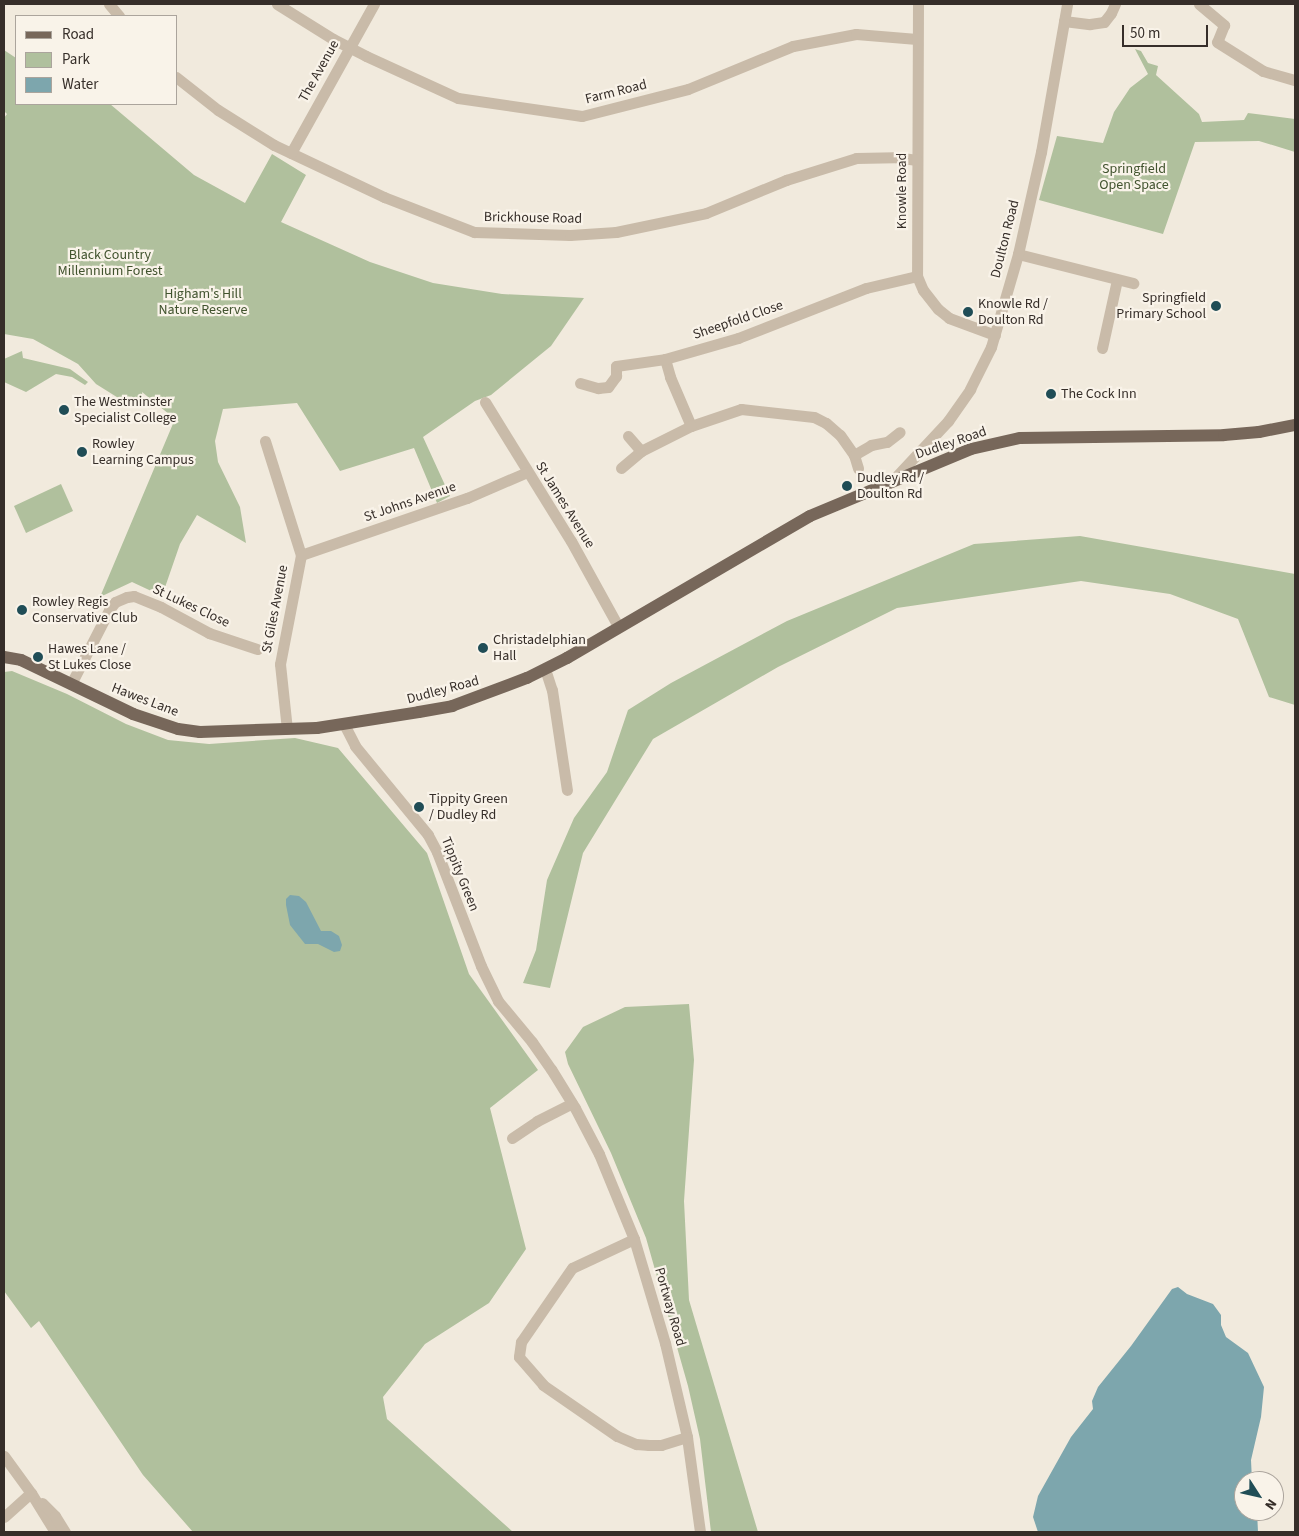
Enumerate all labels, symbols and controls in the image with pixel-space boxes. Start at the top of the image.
legend [15,15,178,105]
scale bar [1124,15,1210,47]
text: 50 m [1130,23,1160,44]
text: Road [62,24,94,45]
street label: The Avenue [295,37,343,105]
text: Park [62,49,90,70]
text: Water [62,74,98,95]
street label: Farm Road [583,76,649,108]
street label: Knowle Road [894,153,910,229]
park label: Springfield Open Space [1099,161,1169,193]
street label: Doulton Road [987,198,1023,280]
street label: Brickhouse Road [484,209,582,227]
park label: Black Country Millennium Forest [58,247,162,280]
park label: Higham's Hill Nature Reserve [159,286,247,318]
place label: Springfield Primary School [1116,290,1206,322]
place label: Knowle Rd / Doulton Rd [978,296,1048,328]
street label: Sheepfold Close [691,297,785,343]
marker: Springfield Primary School [1210,300,1222,312]
marker: Knowle Rd / Doulton Rd [962,306,974,318]
place label: The Cock Inn [1061,386,1137,402]
marker: The Cock Inn [1045,388,1057,400]
place label: The Westminster Specialist College [74,394,177,427]
marker: The Westminster Specialist College [58,404,70,416]
street label: Dudley Road [913,423,989,463]
place label: Rowley Learning Campus [92,436,194,468]
marker: Rowley Learning Campus [76,446,88,458]
street label: St James Avenue [532,459,598,551]
place label: Dudley Rd / Doulton Rd [857,470,924,502]
street label: St Johns Avenue [362,478,458,526]
marker: Dudley Rd / Doulton Rd [841,480,853,492]
street label: St Giles Avenue [258,564,292,654]
street label: St Lukes Close [150,581,232,631]
place label: Rowley Regis Conservative Club [32,594,138,626]
marker: Rowley Regis Conservative Club [16,604,28,616]
place label: Christadelphian Hall [493,632,586,664]
place label: Hawes Lane / St Lukes Close [48,641,131,674]
marker: Christadelphian Hall [477,642,489,654]
marker: Hawes Lane / St Lukes Close [32,651,44,663]
street label: Dudley Road [405,672,481,708]
street label: Hawes Lane [109,680,181,720]
place label: Tippity Green / Dudley Rd [429,791,508,824]
marker: Tippity Green / Dudley Rd [413,801,425,813]
street label: Tippity Green [437,834,483,914]
street label: Portway Road [651,1266,689,1348]
north arrow [1234,1471,1284,1521]
text: N [1260,1494,1281,1514]

